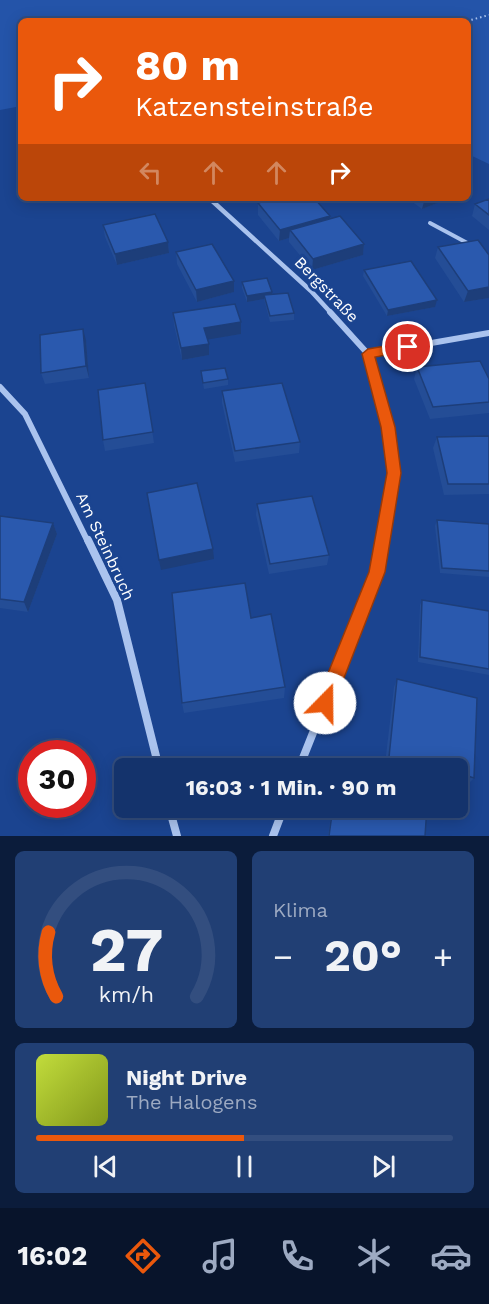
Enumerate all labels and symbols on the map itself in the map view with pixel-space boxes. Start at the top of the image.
street label: Bergstraße [291,253,363,326]
pin [382,321,433,372]
street label: Am Steinbruch [72,489,139,603]
position arrow [293,671,357,735]
speed limit sign: 30 [18,740,96,818]

